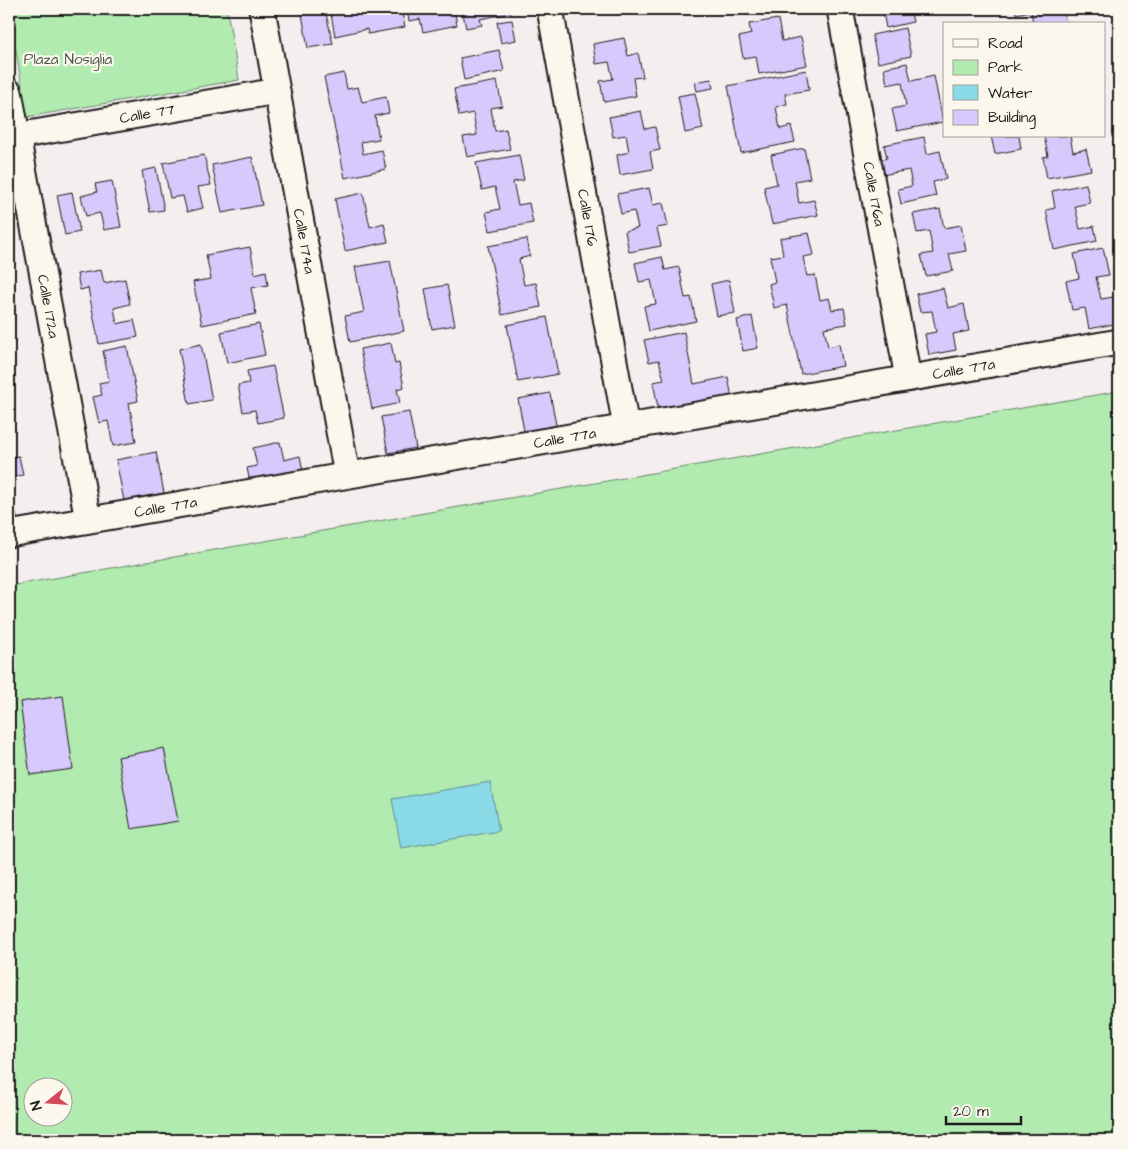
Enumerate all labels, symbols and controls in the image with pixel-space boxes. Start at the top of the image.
legend [943,22,1106,138]
text: Road [988,33,1023,54]
park label: Plaza Nosiglia [24,49,112,71]
text: Park [988,57,1023,78]
text: Water [988,83,1032,104]
street label: Calle 77 [118,98,176,129]
text: Building [988,107,1036,129]
street label: Calle 176a [858,160,890,228]
street label: Calle 176 [572,187,604,248]
street label: Calle 174a [288,207,321,276]
street label: Calle 172a [32,273,65,340]
street label: Calle 77a [931,353,997,385]
street label: Calle 77a [532,422,598,454]
street label: Calle 77a [133,491,199,523]
north arrow [22,1076,72,1126]
scale bar [946,1094,1020,1126]
text: N [26,1098,47,1113]
text: 20 m [953,1101,989,1122]

